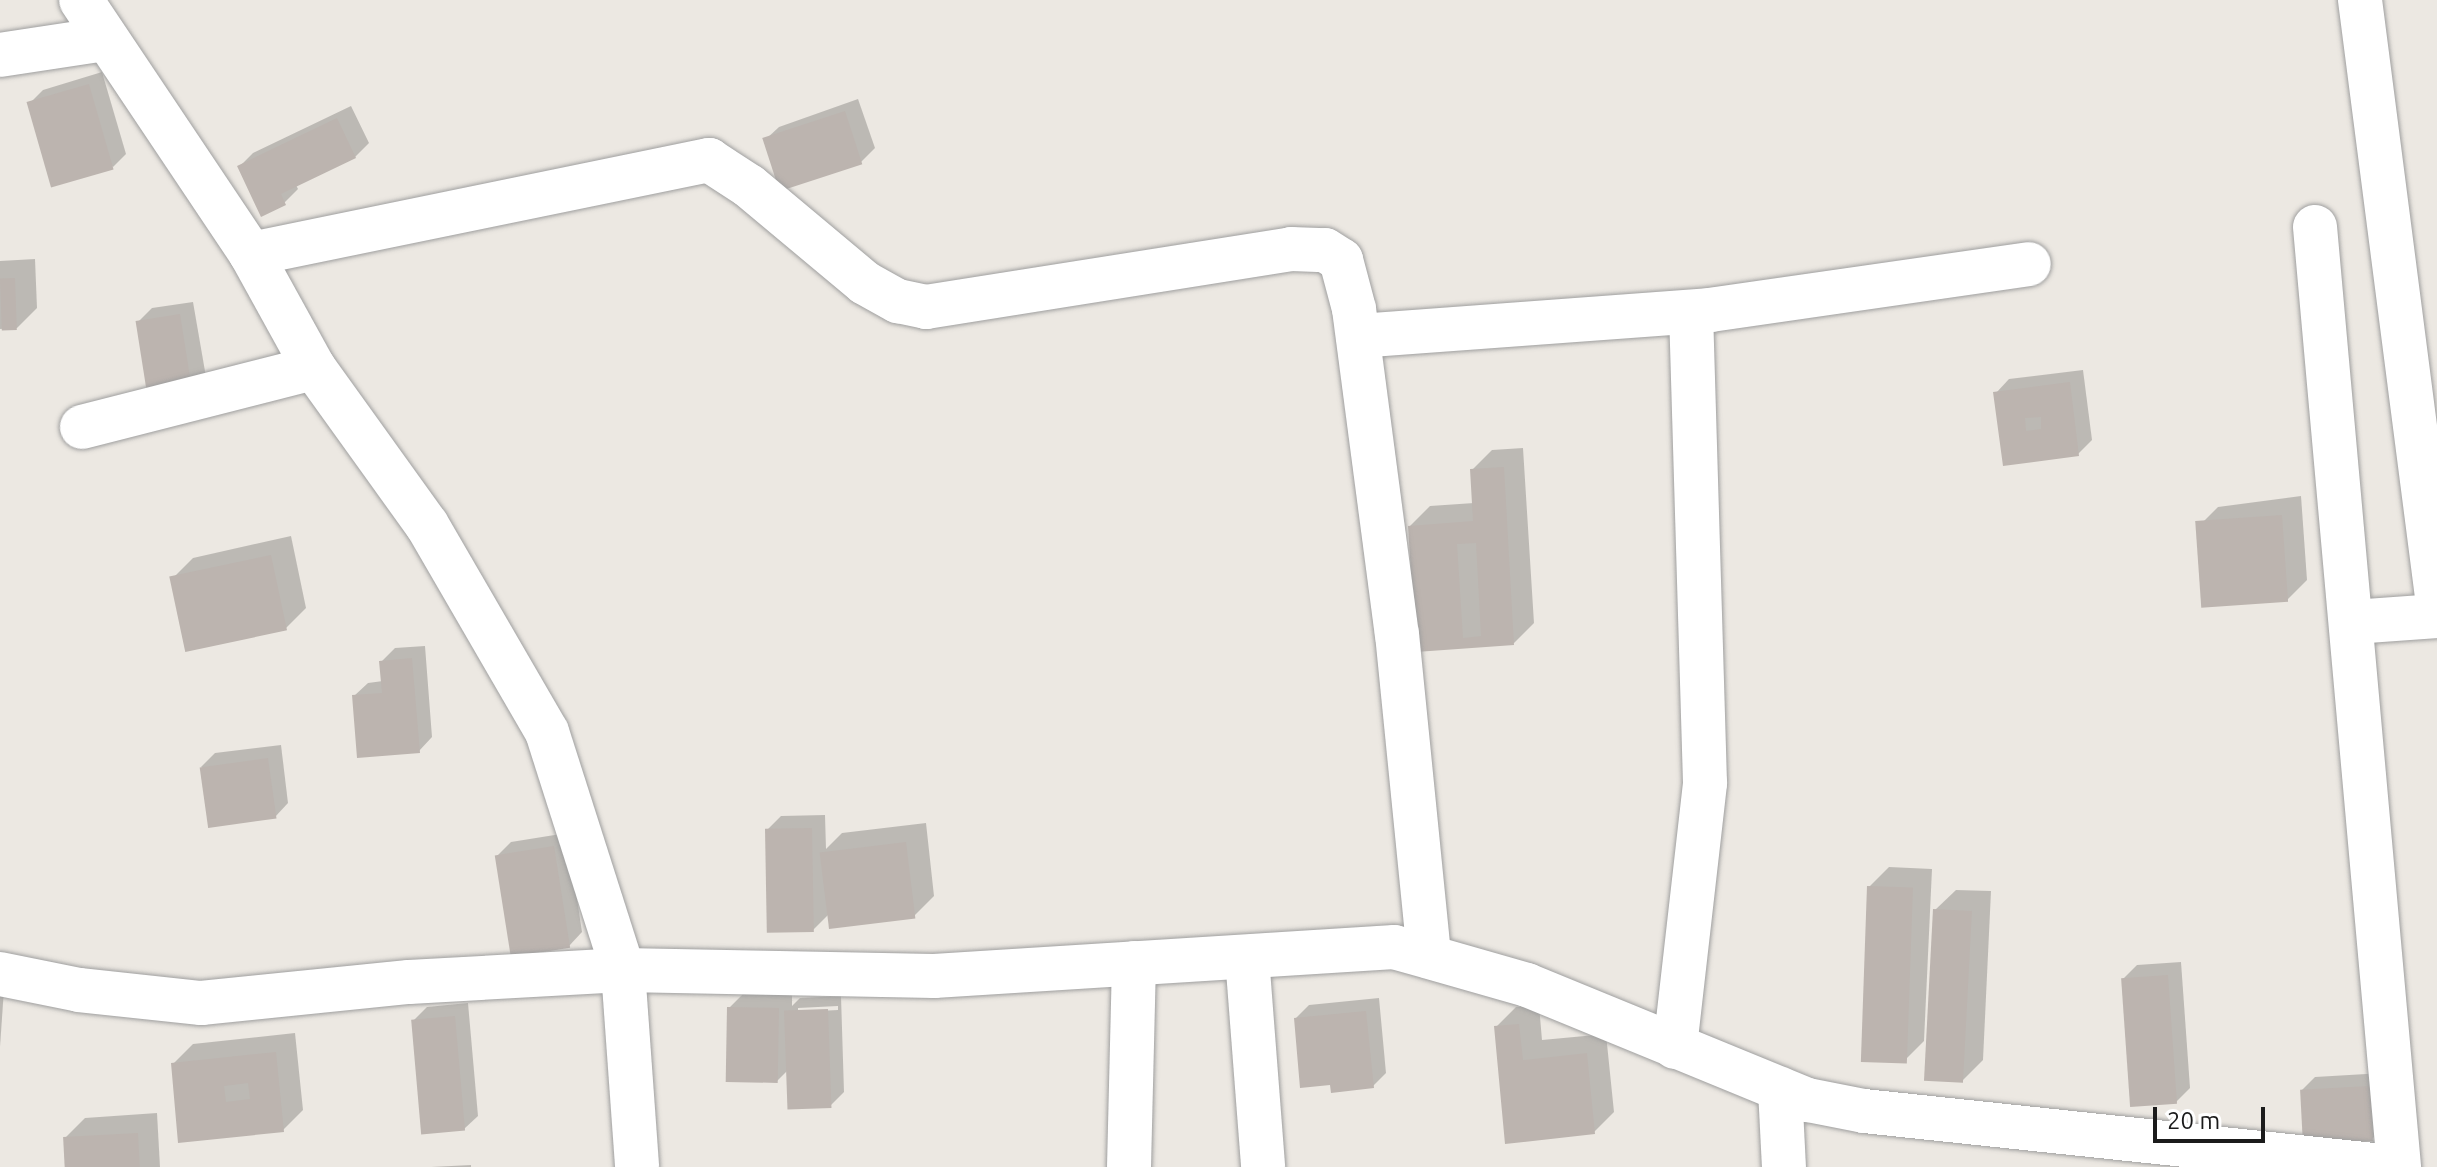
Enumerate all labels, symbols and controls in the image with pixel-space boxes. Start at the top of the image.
scale bar [2157,1091,2269,1141]
text: 20 m [2167,1107,2220,1134]

